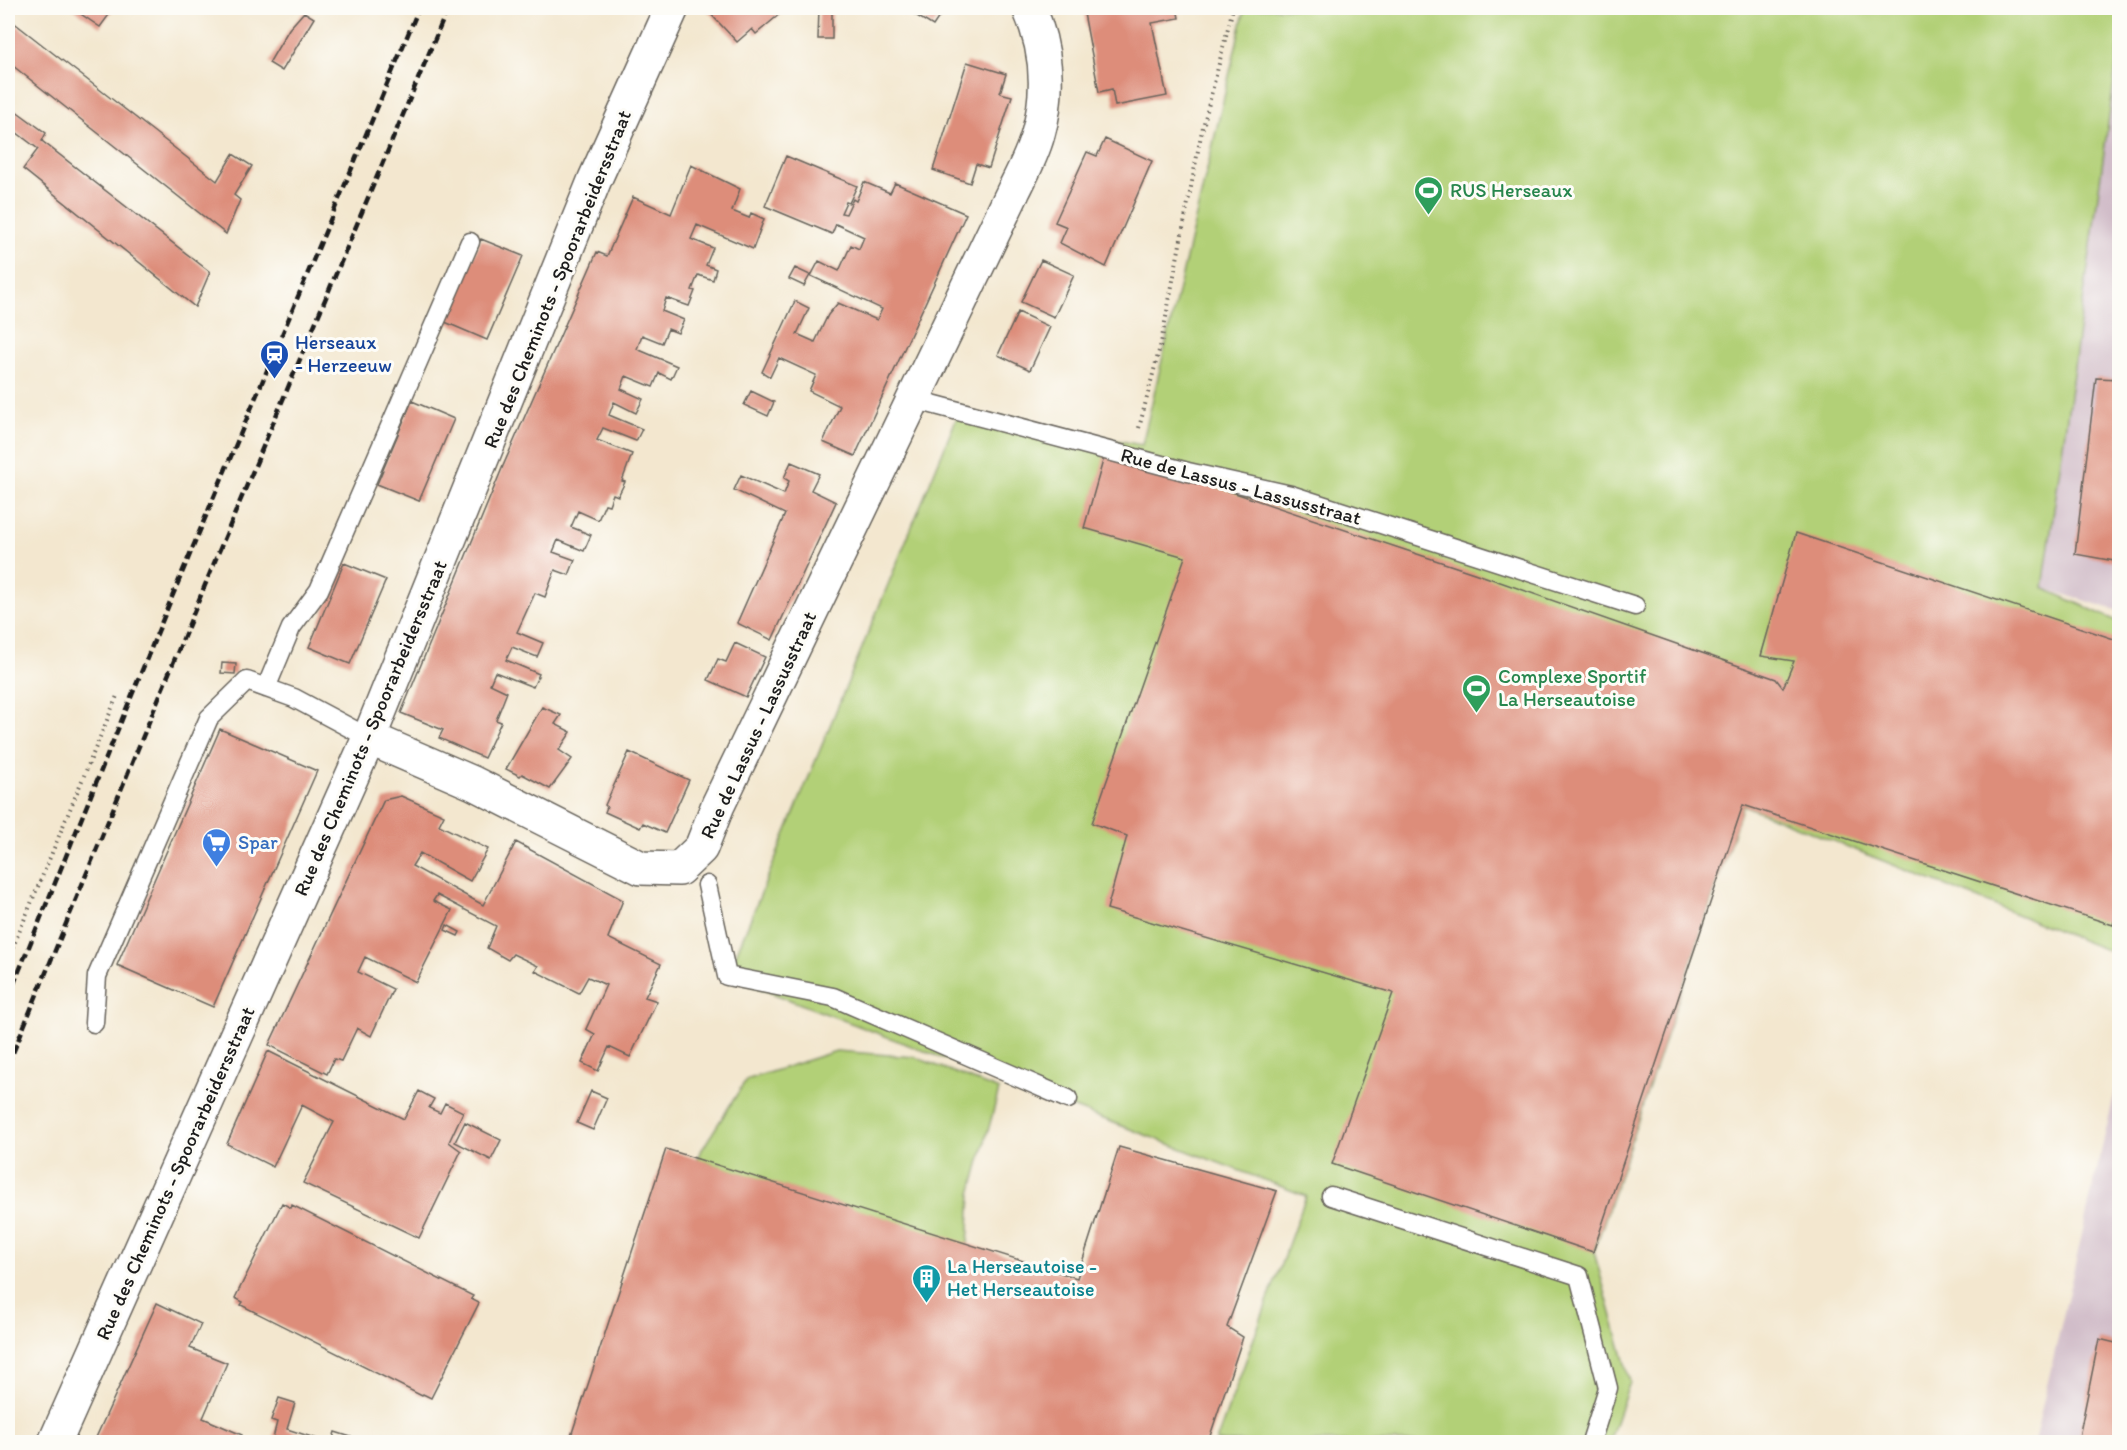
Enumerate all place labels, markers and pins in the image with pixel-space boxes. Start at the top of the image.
sports icon: RUS Herseaux [1413,174,1445,216]
place label: RUS Herseaux [1450,178,1572,202]
place label: Herseaux - Herzeeuw [295,330,392,377]
station icon: Herseaux - Herzeeuw [258,338,290,380]
place label: Complexe Sportif La Herseautoise [1498,664,1647,711]
sports icon: Complexe Sportif La Herseautoise [1461,672,1493,714]
supermarket icon: Spar [201,826,233,868]
place label: Spar [238,830,278,854]
place label: La Herseautoise - Het Herseautoise [947,1254,1097,1301]
building icon: La Herseautoise - Het Herseautoise [910,1262,942,1304]

